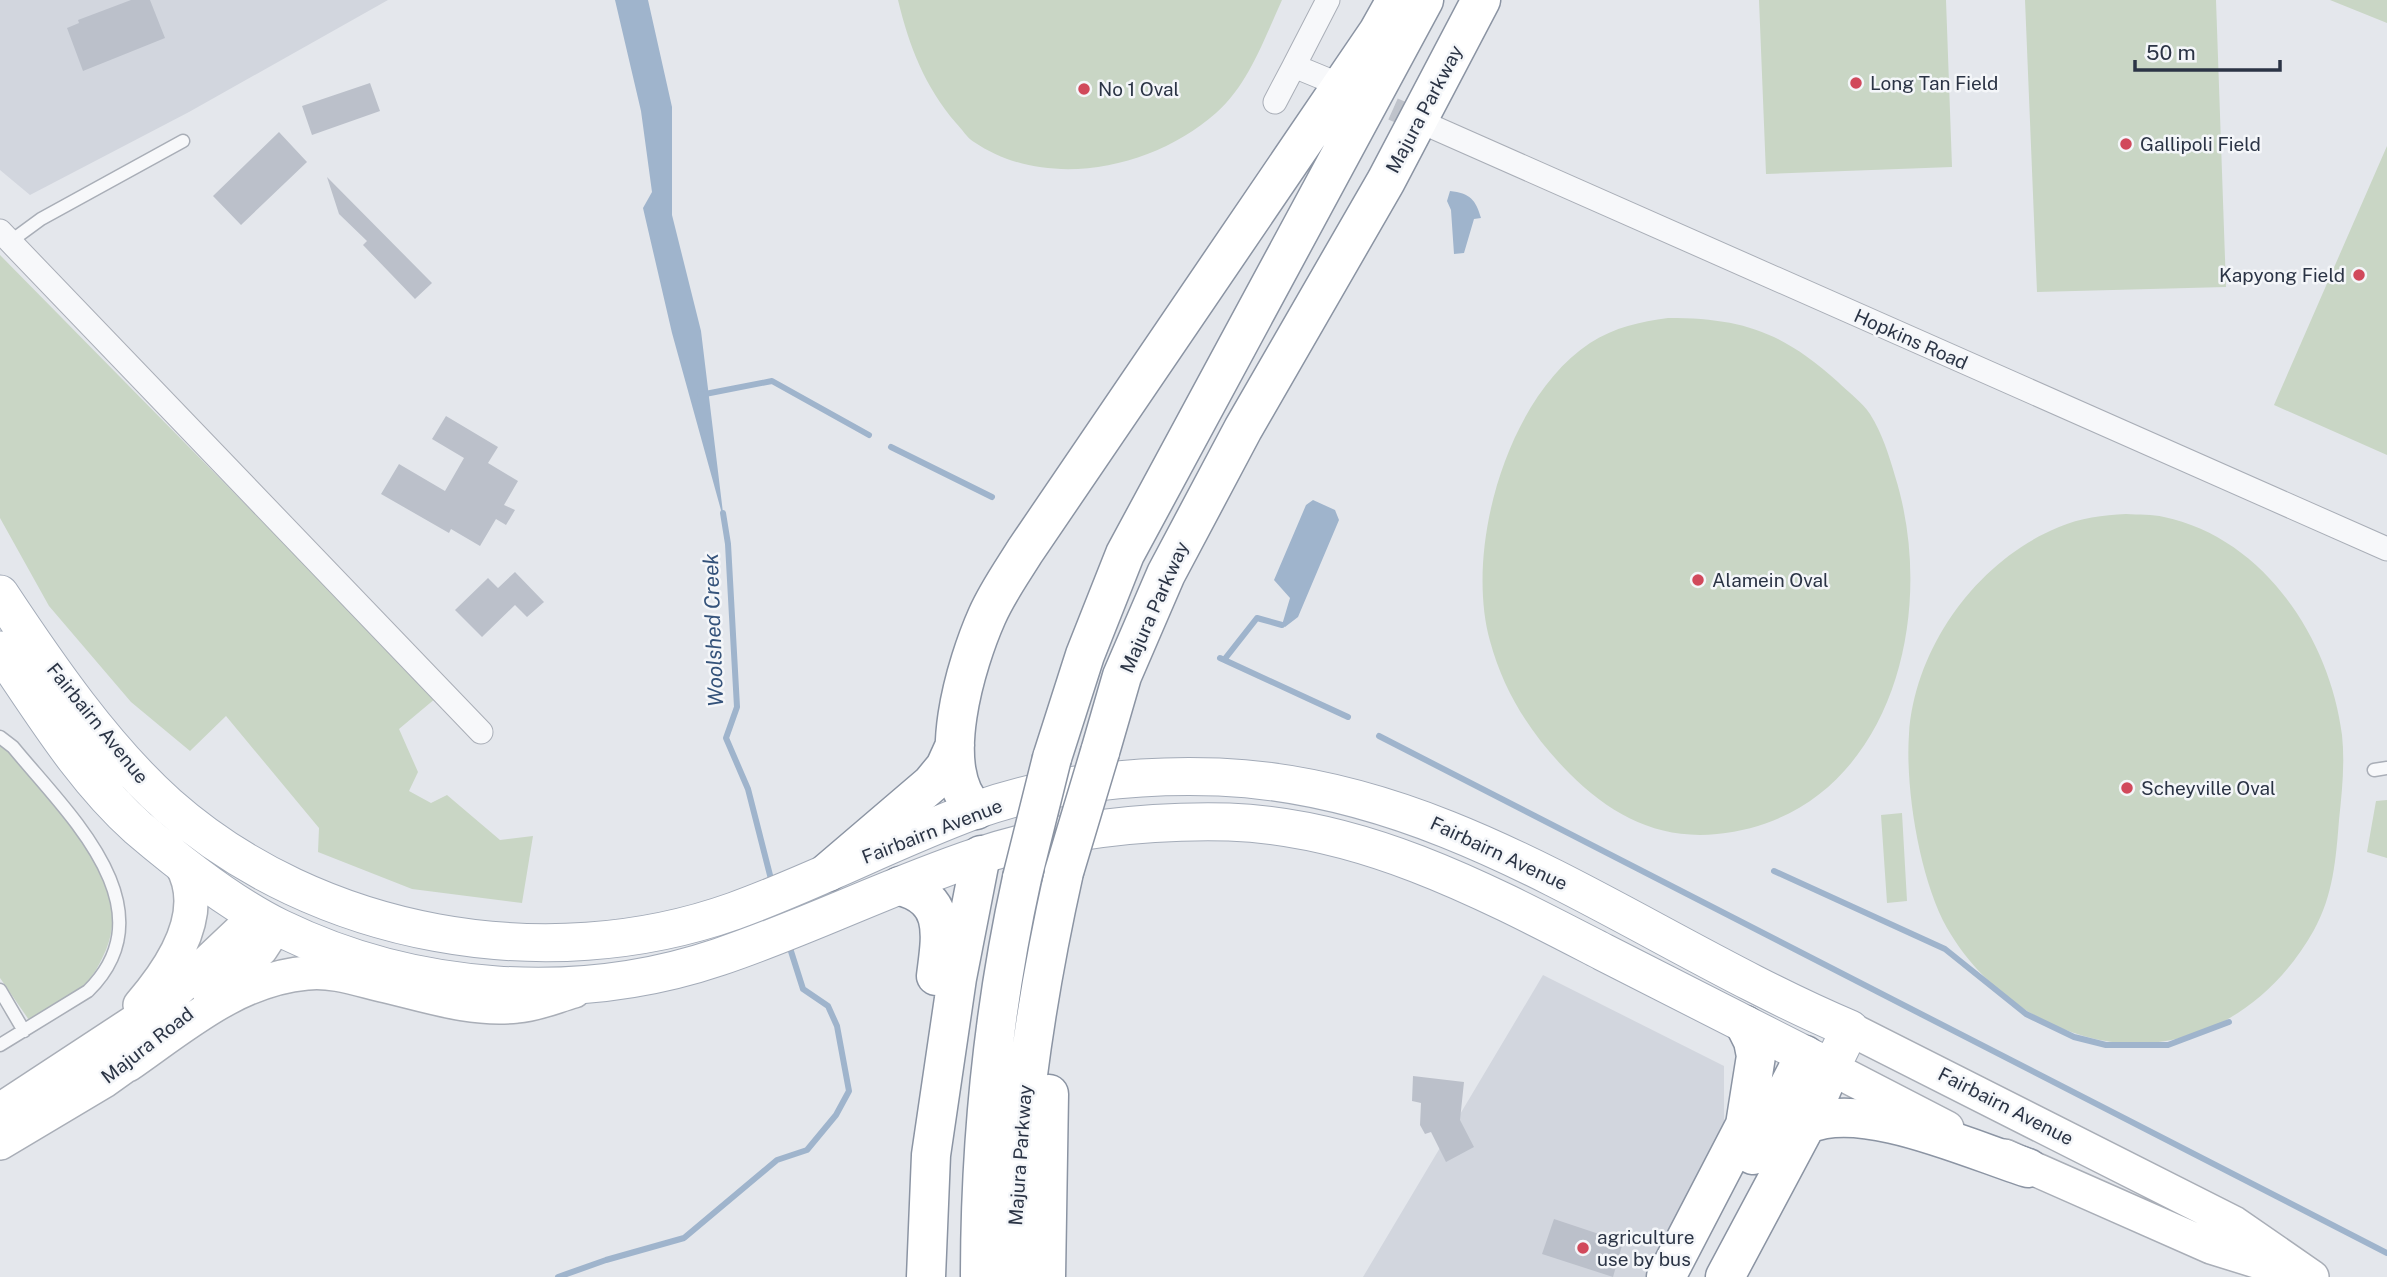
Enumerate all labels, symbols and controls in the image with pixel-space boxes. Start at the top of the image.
scale bar [2135,28,2280,72]
text: 50 m [2146,40,2196,65]
street label: Majura Parkway [1381,41,1467,177]
place label: Long Tan Field [1870,72,1998,94]
marker: Long Tan Field [1848,75,1864,91]
place label: No 1 Oval [1098,78,1179,100]
marker: No 1 Oval [1076,81,1092,97]
place label: Gallipoli Field [2140,133,2261,155]
marker: Gallipoli Field [2118,136,2134,152]
place label: Kapyong Field [2219,264,2345,286]
marker: Kapyong Field [2351,267,2367,283]
street label: Hopkins Road [1851,304,1971,374]
street label: Majura Parkway [1115,538,1193,676]
water label: Woolshed Creek [698,552,728,707]
place label: Alamein Oval [1712,569,1829,591]
marker: Alamein Oval [1690,572,1706,588]
street label: Fairbairn Avenue [43,658,153,788]
place label: Scheyville Oval [2141,777,2276,799]
marker: Scheyville Oval [2119,780,2135,796]
street label: Fairbairn Avenue [859,794,1005,868]
street label: Fairbairn Avenue [1427,812,1571,894]
street label: Majura Road [97,1002,197,1088]
street label: Fairbairn Avenue [1935,1062,2077,1150]
street label: Majura Parkway [1004,1084,1036,1226]
place label: agriculture use by bus [1597,1226,1694,1270]
marker: agriculture use by bus [1575,1240,1591,1256]

